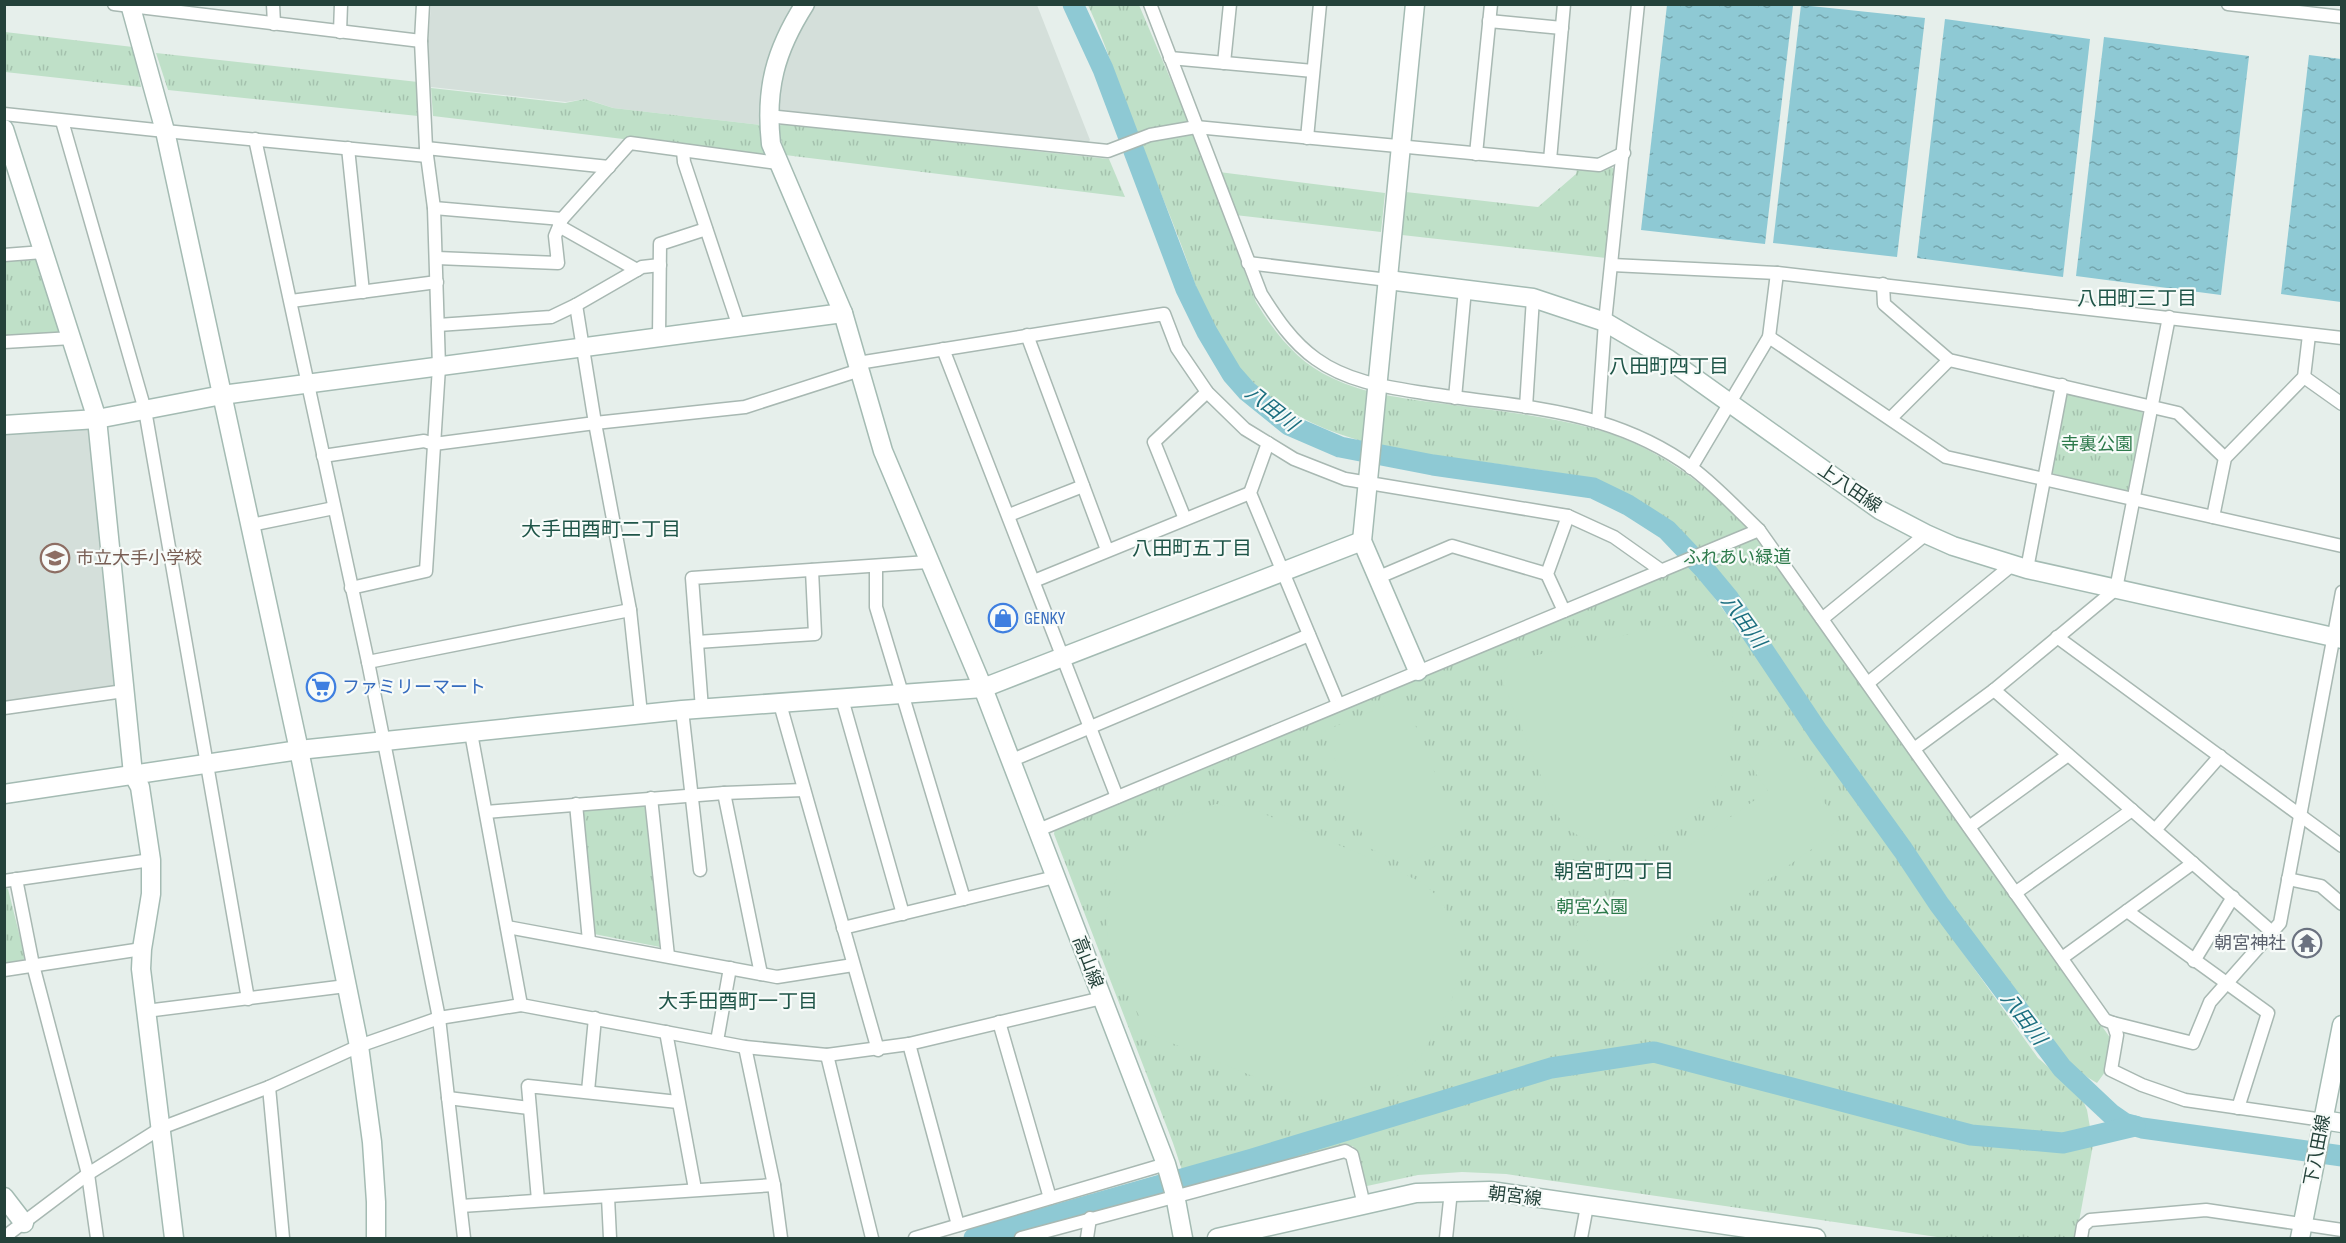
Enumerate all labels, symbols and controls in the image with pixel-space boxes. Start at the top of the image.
district label: 八田町三丁目 [2077,287,2197,311]
district label: 八田町四丁目 [1609,355,1729,379]
water label: 八田川 [1240,381,1304,438]
park label: 寺裏公園 [2061,434,2133,455]
street label: 上八田線 [1814,460,1885,517]
district label: 大手田酉町二丁目 [521,518,681,542]
district label: 八田町五丁目 [1132,537,1252,561]
school or university icon: 市立大手小学校 [39,542,71,574]
park label: ふれあい緑道 [1683,547,1791,568]
place label: 市立大手小学校 [76,548,202,569]
water label: 八田川 [1716,590,1772,655]
shop icon: GENKY [987,602,1019,634]
place label: GENKY [1024,608,1066,629]
supermarket icon: ファミリーマート [305,671,337,703]
place label: ファミリーマート [342,677,486,698]
district label: 朝宮町四丁目 [1554,860,1674,884]
park label: 朝宮公園 [1556,897,1628,918]
temple icon: 朝宮神社 [2291,927,2323,959]
street label: 高山線 [1068,933,1107,991]
place label: 朝宮神社 [2214,933,2286,954]
water label: 八田川 [1996,987,2052,1051]
district label: 大手田酉町一丁目 [658,990,818,1014]
street label: 下八田線 [2300,1113,2335,1187]
street label: 朝宮線 [1487,1183,1543,1210]

